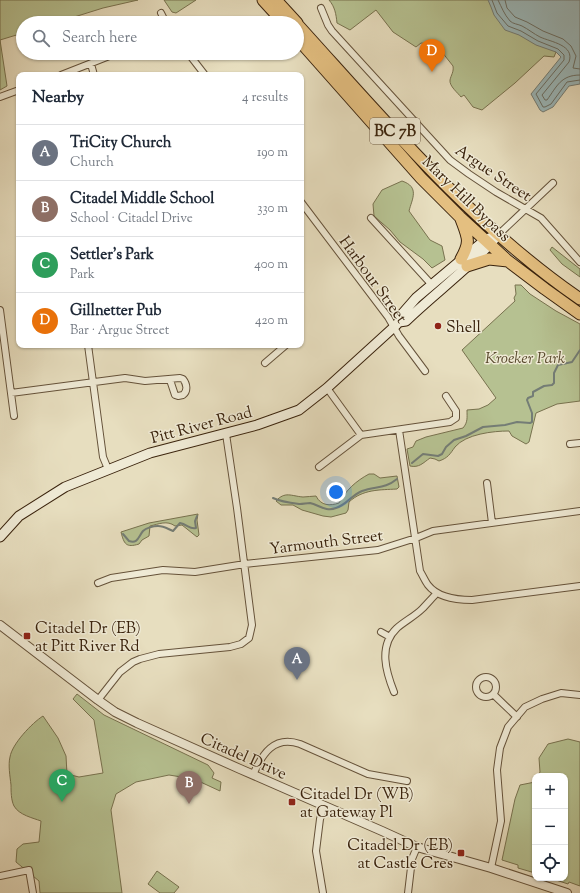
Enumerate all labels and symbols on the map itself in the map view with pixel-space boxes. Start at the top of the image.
pin: D [419,39,445,72]
road number: BC 7B [370,118,420,144]
street label: Argue Street [450,140,536,208]
street label: Mary Hill Bypass [416,151,515,248]
street label: Harbour Street [332,232,412,329]
place label: Shell [446,317,482,340]
marker: Shell [433,321,443,331]
park label: Kroeker Park [485,348,565,371]
street label: Pitt River Road [148,402,255,451]
your location [326,482,346,502]
street label: Yarmouth Street [268,525,385,562]
place label: Citadel Dr (EB) at Pitt River Rd [35,618,141,659]
marker: Citadel Dr (EB) at Pitt River Rd [22,631,32,641]
pin: A [284,647,310,680]
street label: Citadel Drive [196,728,290,787]
pin: C [49,769,75,802]
pin: B [176,771,202,804]
place label: Citadel Dr (WB) at Gateway Pl [300,784,414,825]
marker: Citadel Dr (WB) at Gateway Pl [287,797,297,807]
place label: Citadel Dr (EB) at Castle Cres [347,835,453,876]
marker: Citadel Dr (EB) at Castle Cres [456,848,466,858]

